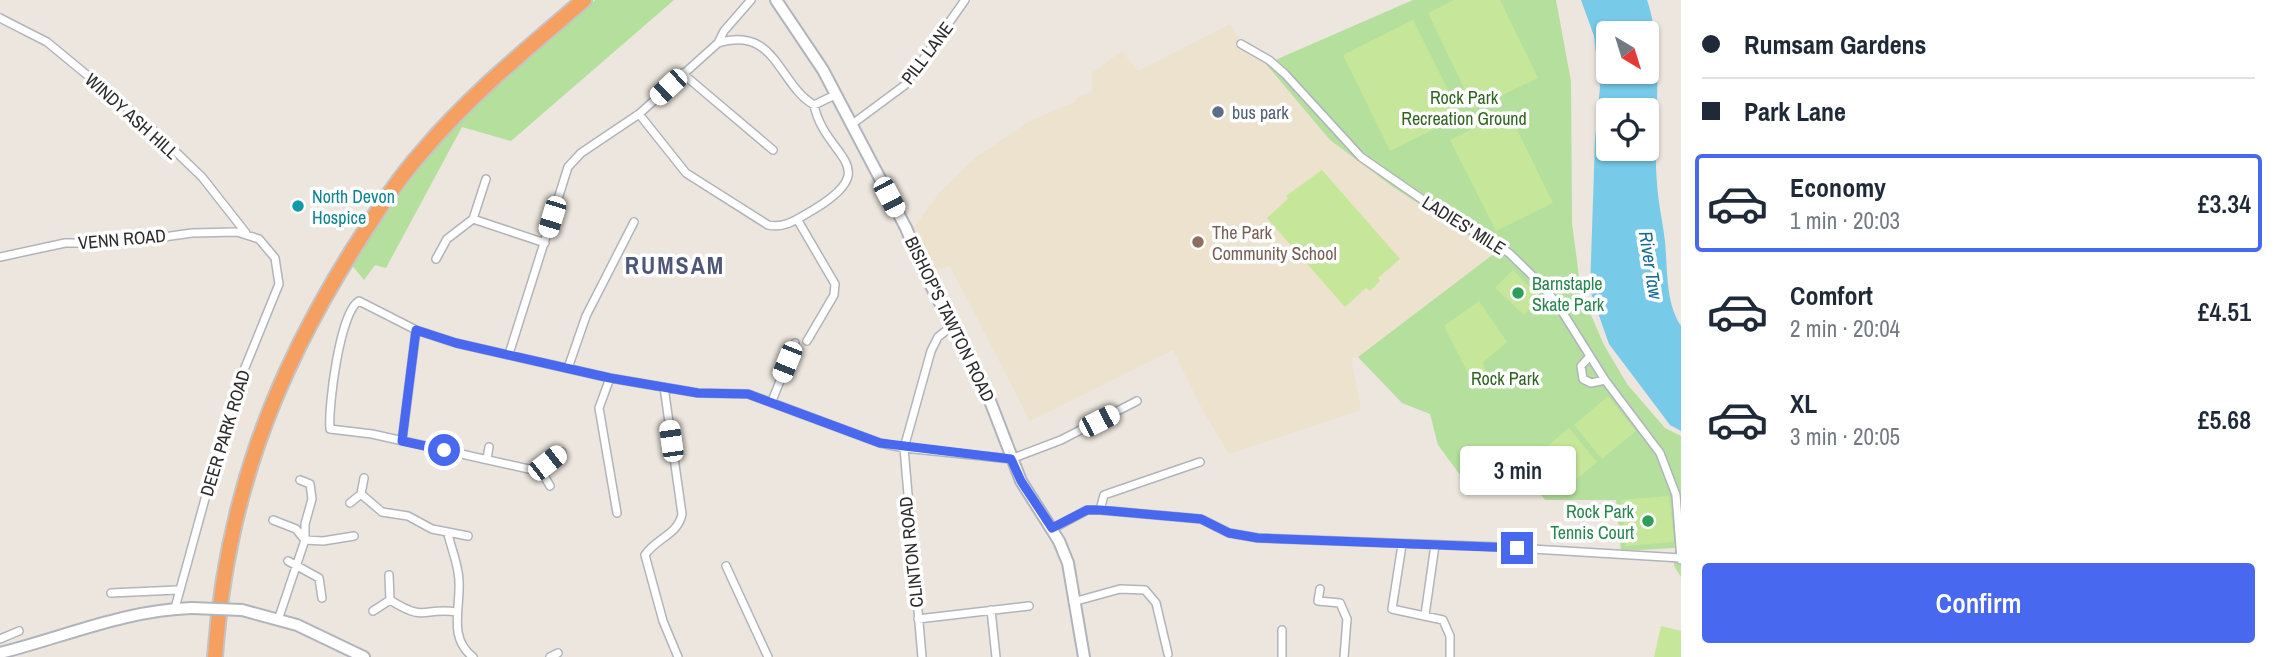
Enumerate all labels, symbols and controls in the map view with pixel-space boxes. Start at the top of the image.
street label: PILL LANE [895,17,959,89]
north arrow [1596,21,1659,84]
map controls [1596,21,1659,161]
text: Rumsam Gardens [1744,27,1926,62]
car [646,65,691,109]
street label: WINDY ASH HILL [80,67,184,165]
park label: Rock Park Recreation Ground [1401,85,1527,131]
text: Park Lane [1744,94,1846,129]
button: locate [1596,98,1659,161]
place label: bus park [1232,100,1289,125]
marker: bus park [1210,104,1226,120]
text: Economy [1790,170,1886,205]
icon: car [1706,172,1769,235]
car [870,174,909,220]
place label: North Devon Hospice [312,184,395,230]
text: £3.34 [2198,186,2251,221]
street label: LADIES' MILE [1418,190,1510,260]
car [536,194,569,240]
marker: North Devon Hospice [290,198,306,214]
text: 1 min · 20:03 [1790,205,1900,236]
place label: The Park Community School [1212,220,1337,266]
street label: VENN ROAD [77,223,167,255]
water label: River Taw [1633,229,1669,303]
street label: BISHOP'S TAWTON ROAD [899,232,1001,406]
marker: The Park Community School [1190,234,1206,250]
district label: RUMSAM [625,249,725,281]
place label: Barnstaple Skate Park [1532,271,1605,317]
text: Comfort [1790,278,1873,313]
icon: car [1706,280,1769,343]
marker: Barnstaple Skate Park [1510,285,1526,301]
text: £4.51 [2198,294,2251,329]
text: 2 min · 20:04 [1790,313,1900,344]
car [770,339,805,385]
park label: Rock Park [1471,366,1540,391]
street label: DEER PARK ROAD [194,367,256,499]
text: XL [1790,386,1817,421]
icon: car [1706,388,1769,451]
car [1076,402,1123,440]
text: £5.68 [2198,402,2251,437]
car [658,419,685,463]
text: 3 min · 20:05 [1790,421,1900,452]
route start [428,434,460,466]
car [524,442,571,484]
callout: 3 min [1459,447,1575,496]
text: 3 min [1494,455,1542,486]
street label: CLINTON ROAD [893,495,929,609]
place label: Rock Park Tennis Court [1550,499,1635,545]
marker: Rock Park Tennis Court [1640,513,1656,529]
route end [1501,532,1533,564]
button: Confirm [1702,563,2255,643]

